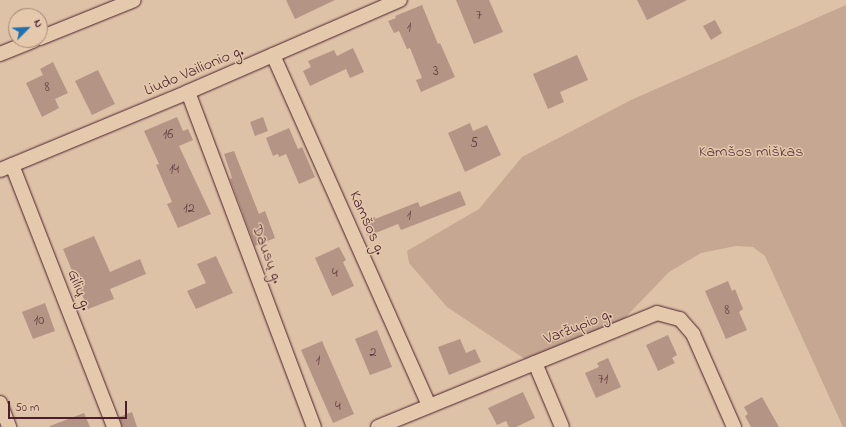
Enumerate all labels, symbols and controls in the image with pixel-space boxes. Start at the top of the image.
north arrow [8,8,48,48]
house number: 7 [476,8,482,24]
text: N [29,17,47,30]
house number: 1 [407,20,411,36]
street label: Liudo Vailionio g. [142,42,246,100]
house number: 3 [433,64,439,80]
house number: 8 [44,80,50,96]
house number: 16 [163,127,173,143]
house number: 5 [470,136,478,152]
park label: Kamšos miškas [699,142,803,162]
house number: 14 [169,162,179,178]
street label: Kamšos g. [344,188,390,258]
house number: 12 [183,201,195,217]
house number: 1 [407,208,411,224]
street label: Dausų g. [247,222,287,286]
house number: 4 [332,266,338,282]
street label: Gilių g. [63,267,95,313]
house number: 8 [724,303,730,319]
street label: Varžupio g. [541,305,615,349]
house number: 10 [34,313,44,329]
house number: 2 [370,345,376,361]
house number: 1 [316,353,320,369]
house number: 71 [598,372,608,388]
scale bar [10,393,129,419]
text: 50 m [15,399,39,417]
house number: 4 [335,399,341,415]

